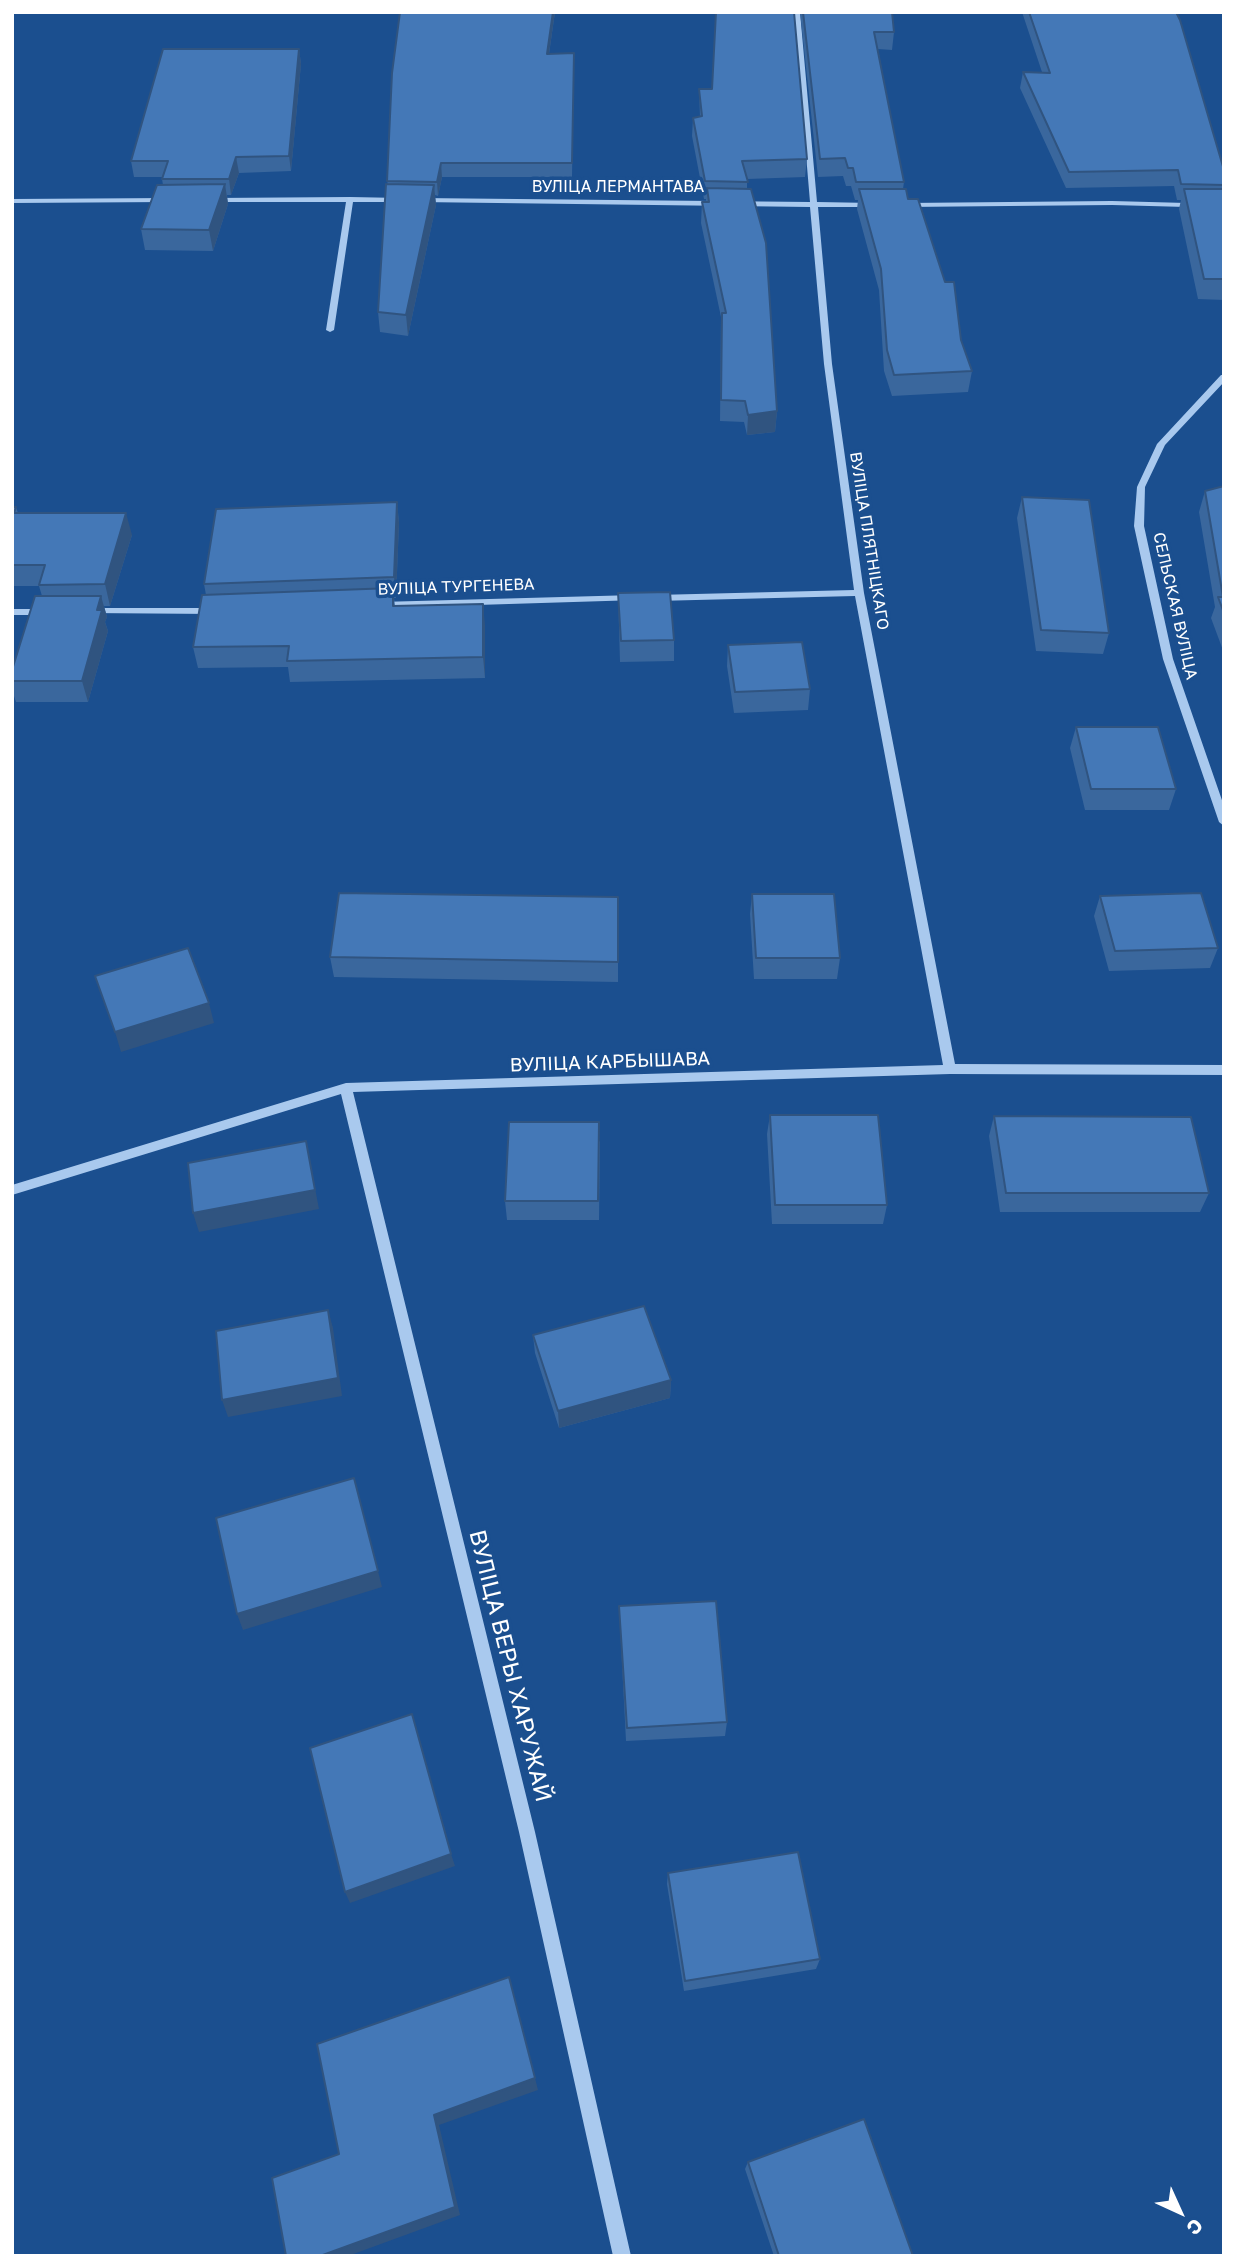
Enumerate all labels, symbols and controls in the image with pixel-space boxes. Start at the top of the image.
street label: ВУЛІЦА ЛЕРМАНТАВА [532,177,704,197]
street label: ВУЛІЦА ПЛЯТНІЦКАГО [845,451,893,631]
street label: СЕЛЬСКАЯ ВУЛІЦА [1149,531,1201,681]
street label: ВУЛІЦА ТУРГЕНЕВА [377,575,535,599]
street label: ВУЛІЦА КАРБЫШАВА [509,1047,711,1077]
street label: ВУЛІЦА ВЕРЫ ХАРУЖАЙ [463,1527,557,1805]
north arrow [1145,2177,1215,2247]
text: С [1182,2214,1208,2240]

